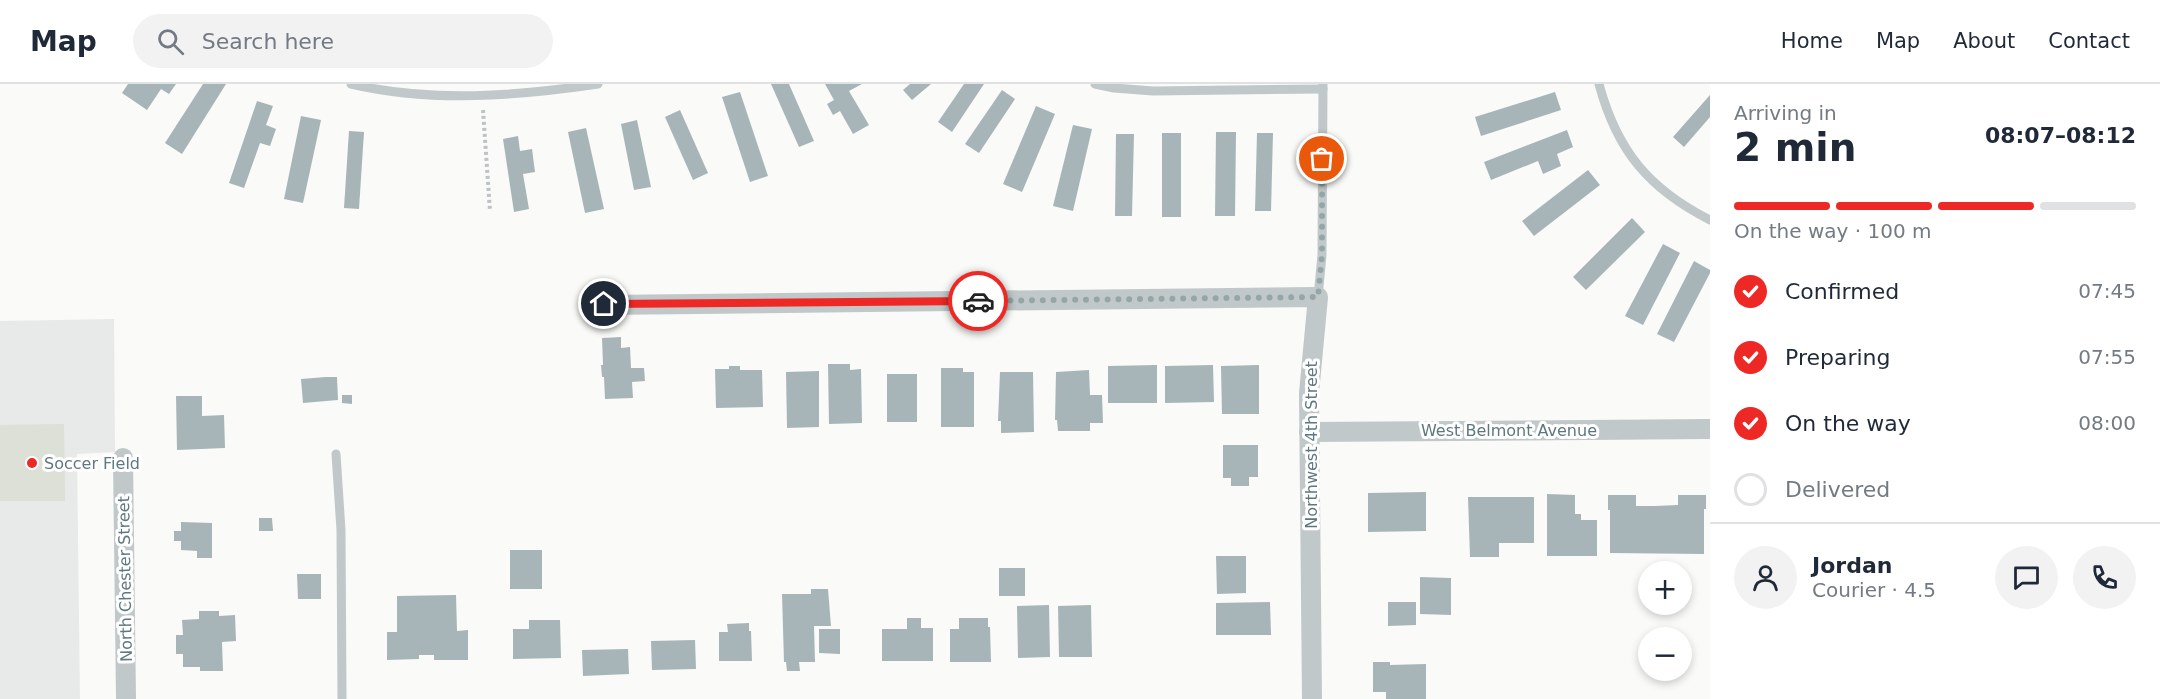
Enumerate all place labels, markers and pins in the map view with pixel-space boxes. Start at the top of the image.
pin [1296,133,1347,184]
pin [578,278,629,329]
place label: Soccer Field [44,454,140,473]
marker: Soccer Field [25,456,39,470]

